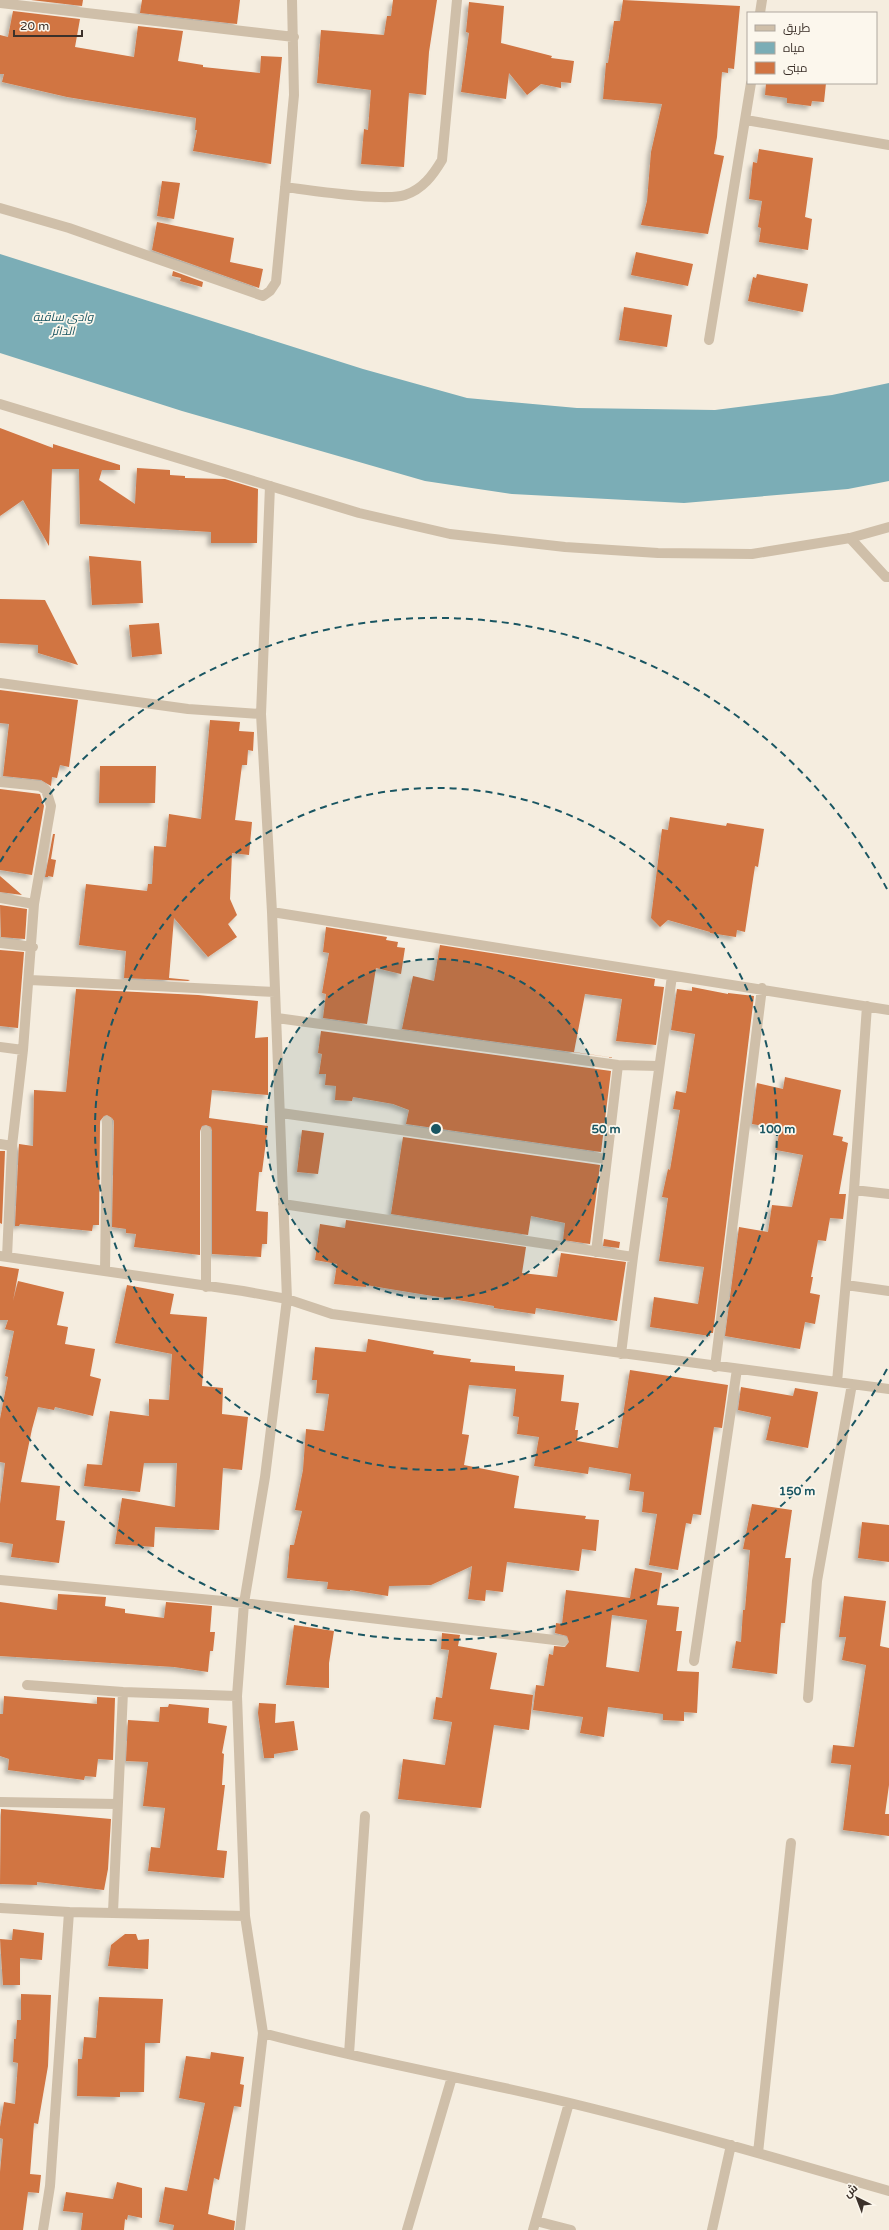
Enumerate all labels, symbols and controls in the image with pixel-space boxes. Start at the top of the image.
scale bar [14,12,82,38]
legend [747,12,877,84]
text: 20 m [20,19,49,33]
text: طريق [783,21,811,35]
text: مياه [783,41,805,55]
text: مبنى [783,61,808,75]
water label: وادي ساقية الدائر [33,310,95,338]
centre of rings [429,1122,443,1136]
text: 50 m [591,1122,621,1136]
text: 100 m [759,1122,795,1136]
text: 150 m [779,1484,815,1498]
north arrow [837,2178,877,2218]
text: ش [841,2181,860,2200]

